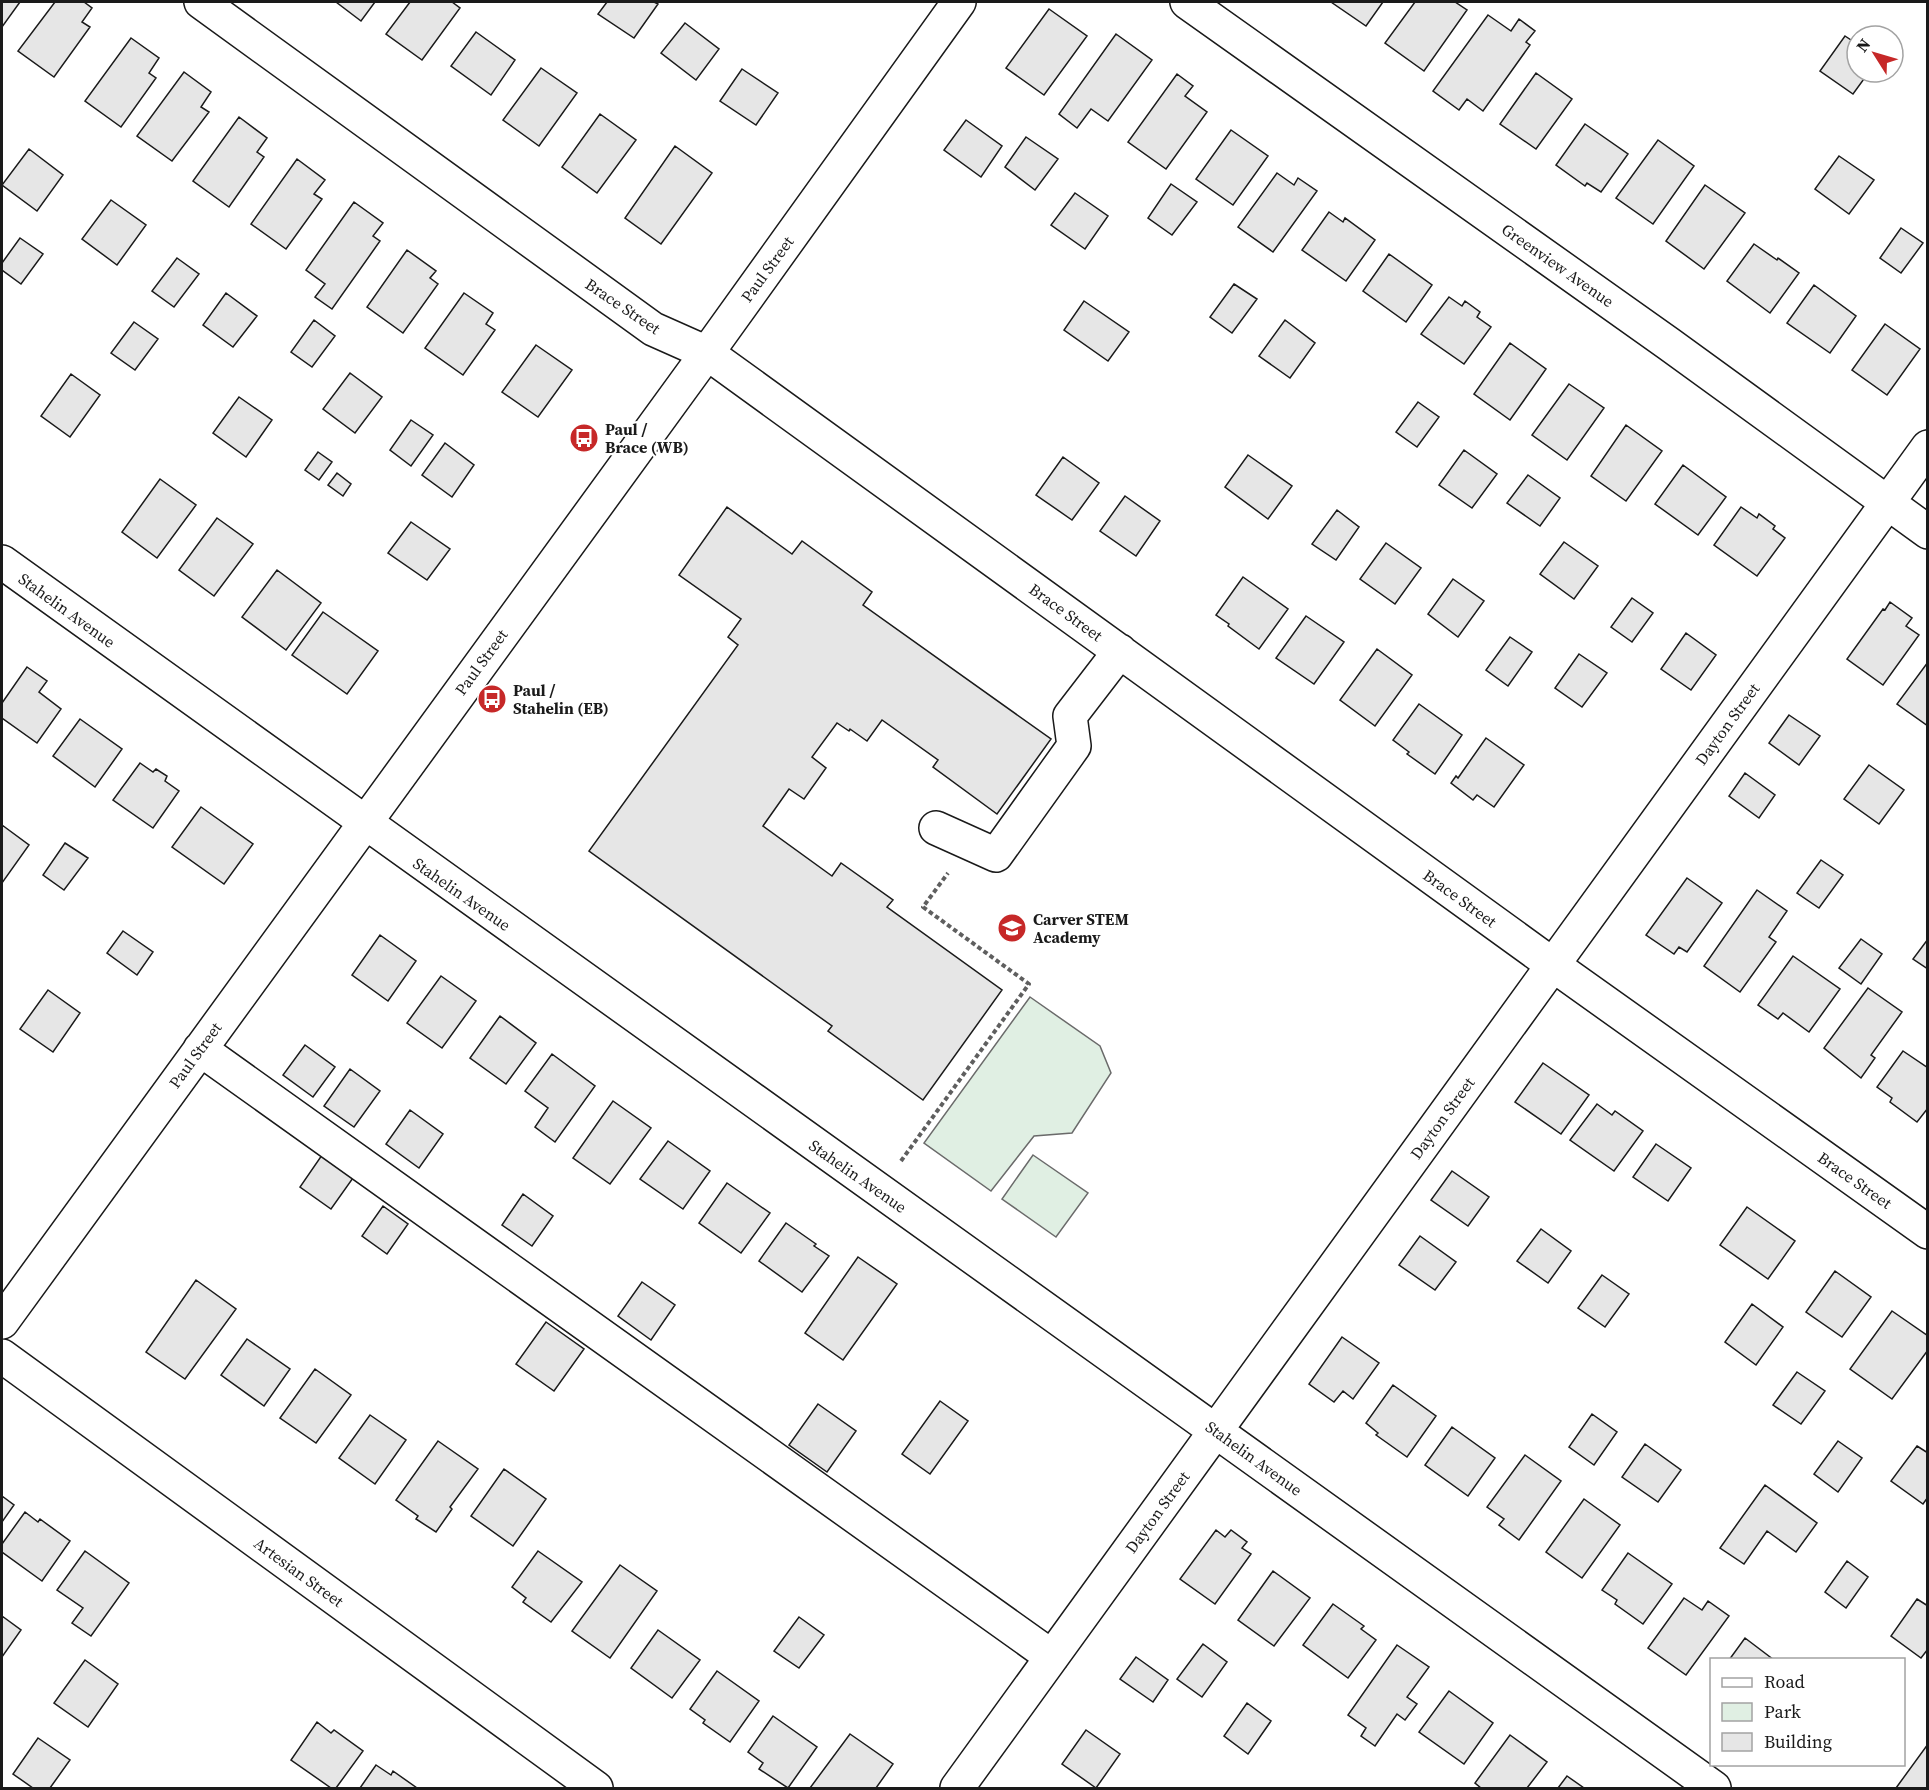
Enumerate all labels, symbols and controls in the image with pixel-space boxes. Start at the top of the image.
north arrow [1845,24,1905,84]
text: N [1851,33,1876,56]
street label: Greenview Avenue [1497,218,1619,312]
street label: Paul Street [736,231,799,307]
street label: Brace Street [581,273,665,340]
place label: Paul / Brace (WB) [605,418,689,458]
bus stop icon: Paul / Brace (WB) [568,422,600,454]
street label: Stahelin Avenue [14,567,120,653]
street label: Brace Street [1025,578,1108,647]
street label: Paul Street [450,624,513,700]
street label: Dayton Street [1690,678,1765,769]
place label: Paul / Stahelin (EB) [513,679,609,719]
bus stop icon: Paul / Stahelin (EB) [476,683,508,715]
street label: Stahelin Avenue [409,852,515,936]
street label: Brace Street [1419,864,1502,933]
place label: Carver STEM Academy [1033,908,1129,948]
school or university icon: Carver STEM Academy [996,912,1028,944]
street label: Paul Street [164,1017,227,1093]
street label: Dayton Street [1405,1072,1480,1163]
street label: Stahelin Avenue [805,1134,911,1218]
street label: Brace Street [1814,1146,1897,1214]
street label: Stahelin Avenue [1201,1415,1307,1501]
street label: Dayton Street [1120,1466,1195,1557]
street label: Artesian Street [250,1532,349,1612]
legend [1710,1658,1905,1766]
text: Road [1764,1669,1805,1694]
text: Park [1764,1699,1801,1724]
text: Building [1764,1729,1832,1754]

